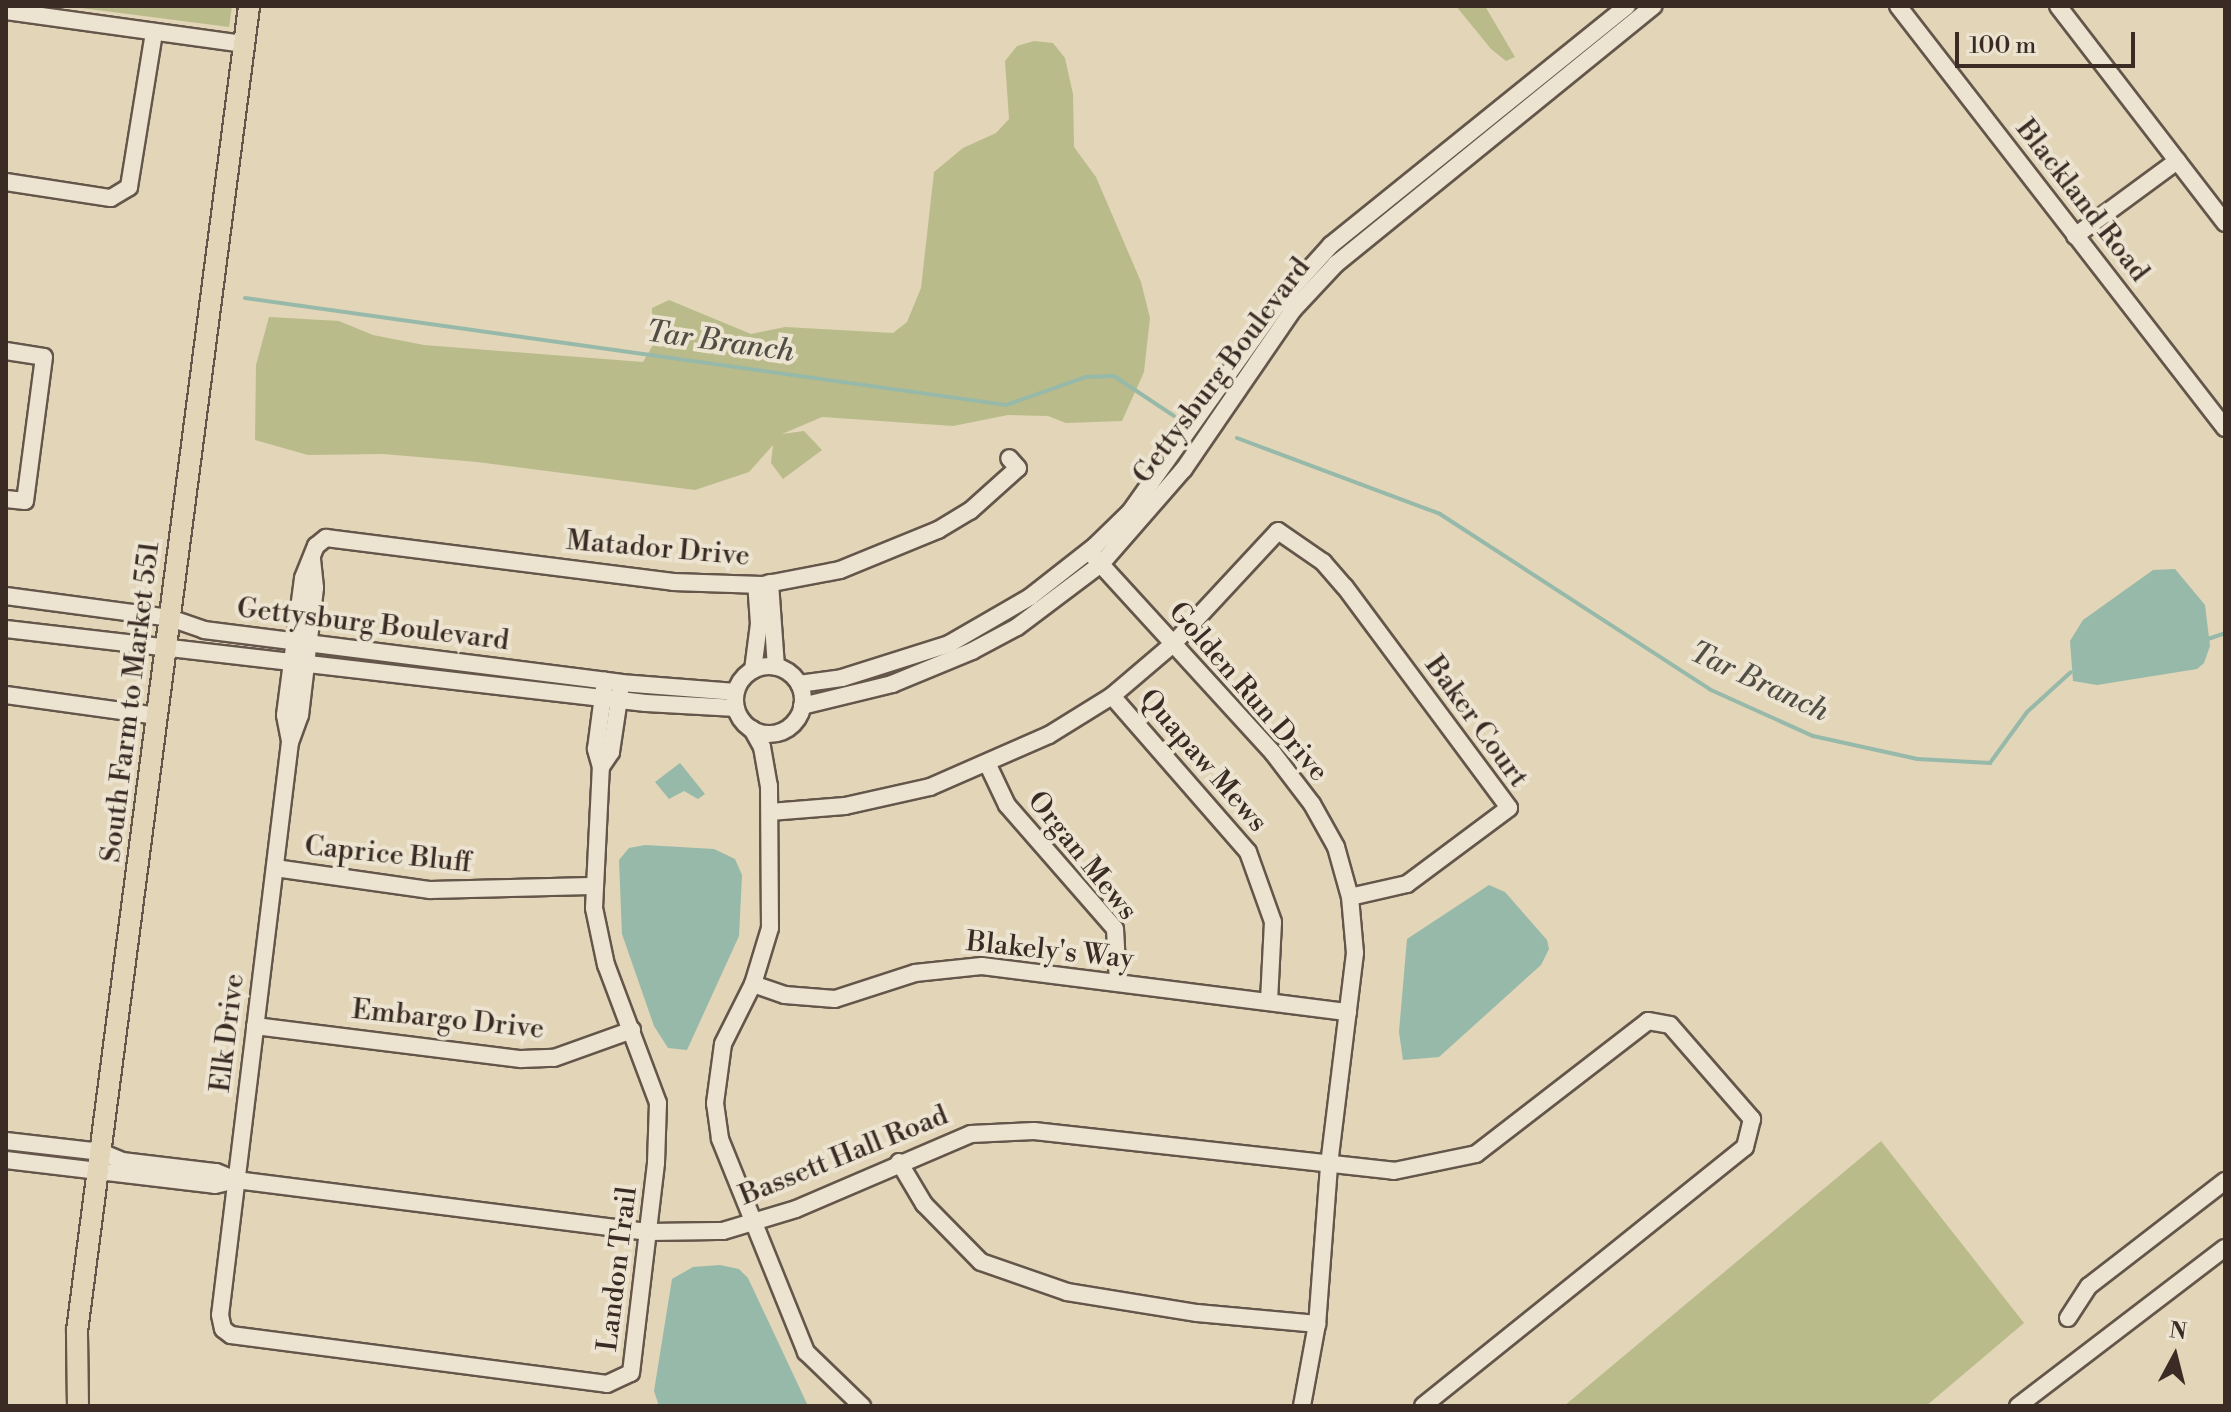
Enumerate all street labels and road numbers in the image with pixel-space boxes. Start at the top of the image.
street label: Blackland Road [2008,113,2156,289]
street label: Gettysburg Boulevard [1126,251,1318,491]
street label: Matador Drive [565,524,751,574]
street label: South Farm to Market 551 [95,540,167,864]
street label: Gettysburg Boulevard [235,592,511,658]
street label: Golden Run Drive [1161,596,1335,788]
street label: Baker Court [1417,650,1535,794]
street label: Quapaw Mews [1132,683,1274,839]
street label: Organ Mews [1020,785,1144,927]
street label: Caprice Bluff [303,830,473,880]
street label: Blakely's Way [965,926,1135,976]
street label: Elk Drive [204,972,252,1094]
street label: Embargo Drive [350,993,546,1047]
street label: Bassett Hall Road [735,1099,953,1213]
street label: Landon Trail [591,1185,645,1353]

